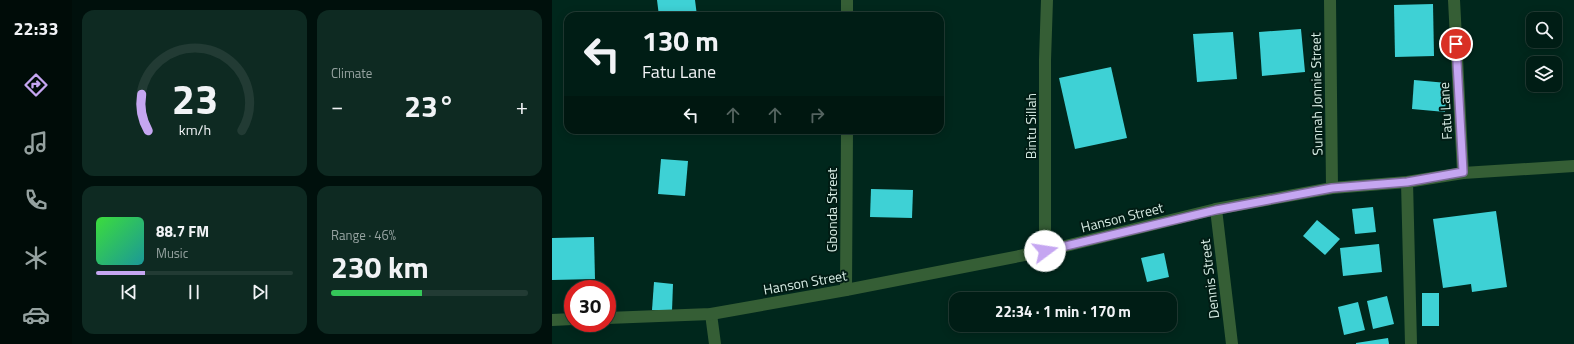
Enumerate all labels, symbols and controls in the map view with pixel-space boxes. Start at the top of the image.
map controls [1526,12,1562,92]
button: search [1526,12,1562,48]
text: 22:33 [14,15,58,42]
text: 130 m [642,19,719,62]
pin [1439,27,1473,61]
icon: left [576,28,628,80]
street label: Sunnah Jonnie Street [1304,32,1328,156]
icon: arrive [1445,33,1467,55]
button: layers [1526,56,1562,92]
text: Fatu Lane [642,58,716,85]
text: Climate [331,63,372,83]
text: 23 [171,67,218,130]
icon: directions [22,71,50,99]
street label: Fatu Lane [1433,82,1457,140]
text: 23° [404,83,455,129]
text: − [331,89,343,123]
text: + [516,89,528,123]
street label: Bintu Sillah [1020,93,1041,159]
icon: left [680,104,702,126]
icon: ahead [722,104,744,126]
icon: ahead [764,104,786,126]
icon: right [806,104,828,126]
text: km/h [178,119,211,141]
icon: music [22,129,50,157]
street label: Gbonda Street [821,168,842,252]
icon: phone [22,186,50,214]
street label: Hanson Street [1078,197,1166,237]
text: 88.7 FM [156,220,209,243]
text: Range · 46% [331,225,396,245]
position arrow [1024,230,1066,272]
street label: Dennis Street [1194,238,1224,320]
text: Music [156,243,188,263]
icon: climate [22,244,50,272]
text: 230 km [331,244,429,290]
street label: Hanson Street [762,264,849,300]
speed limit sign: 30 [564,280,616,332]
icon: previous [118,281,140,303]
icon: pause [183,281,205,303]
icon: next [249,281,271,303]
text: 22:34 · 1 min · 170 m [995,300,1131,323]
icon: car [22,301,50,329]

